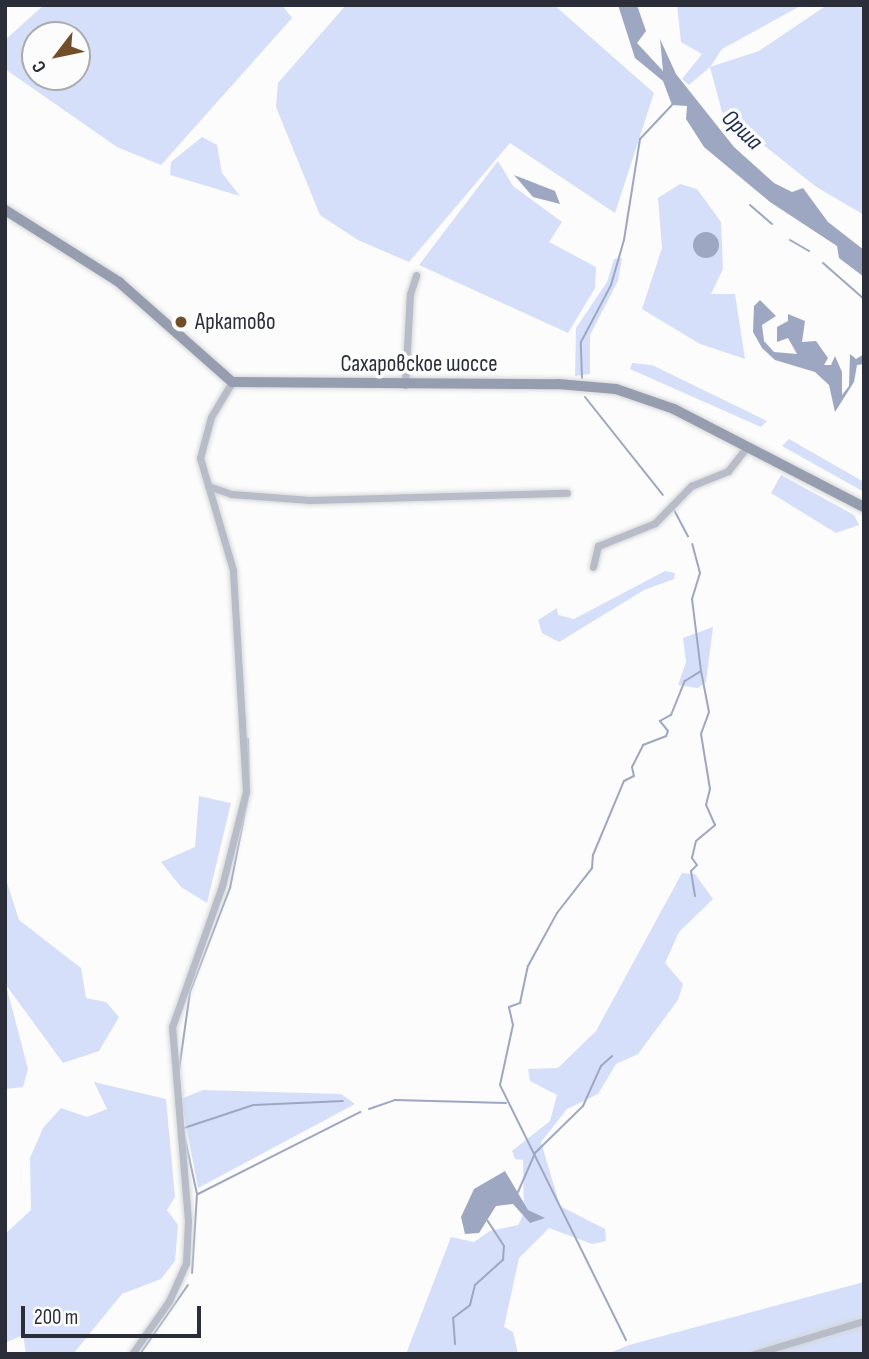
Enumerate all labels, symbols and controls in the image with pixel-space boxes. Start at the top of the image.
north arrow [21,21,91,91]
text: С [27,56,52,77]
water label: Орша [715,104,769,156]
place label: Аркатово [195,308,276,336]
marker: Аркатово [173,314,189,330]
street label: Сахаровское шоссе [340,350,498,378]
scale bar [24,1292,205,1336]
text: 200 m [34,1305,78,1330]

